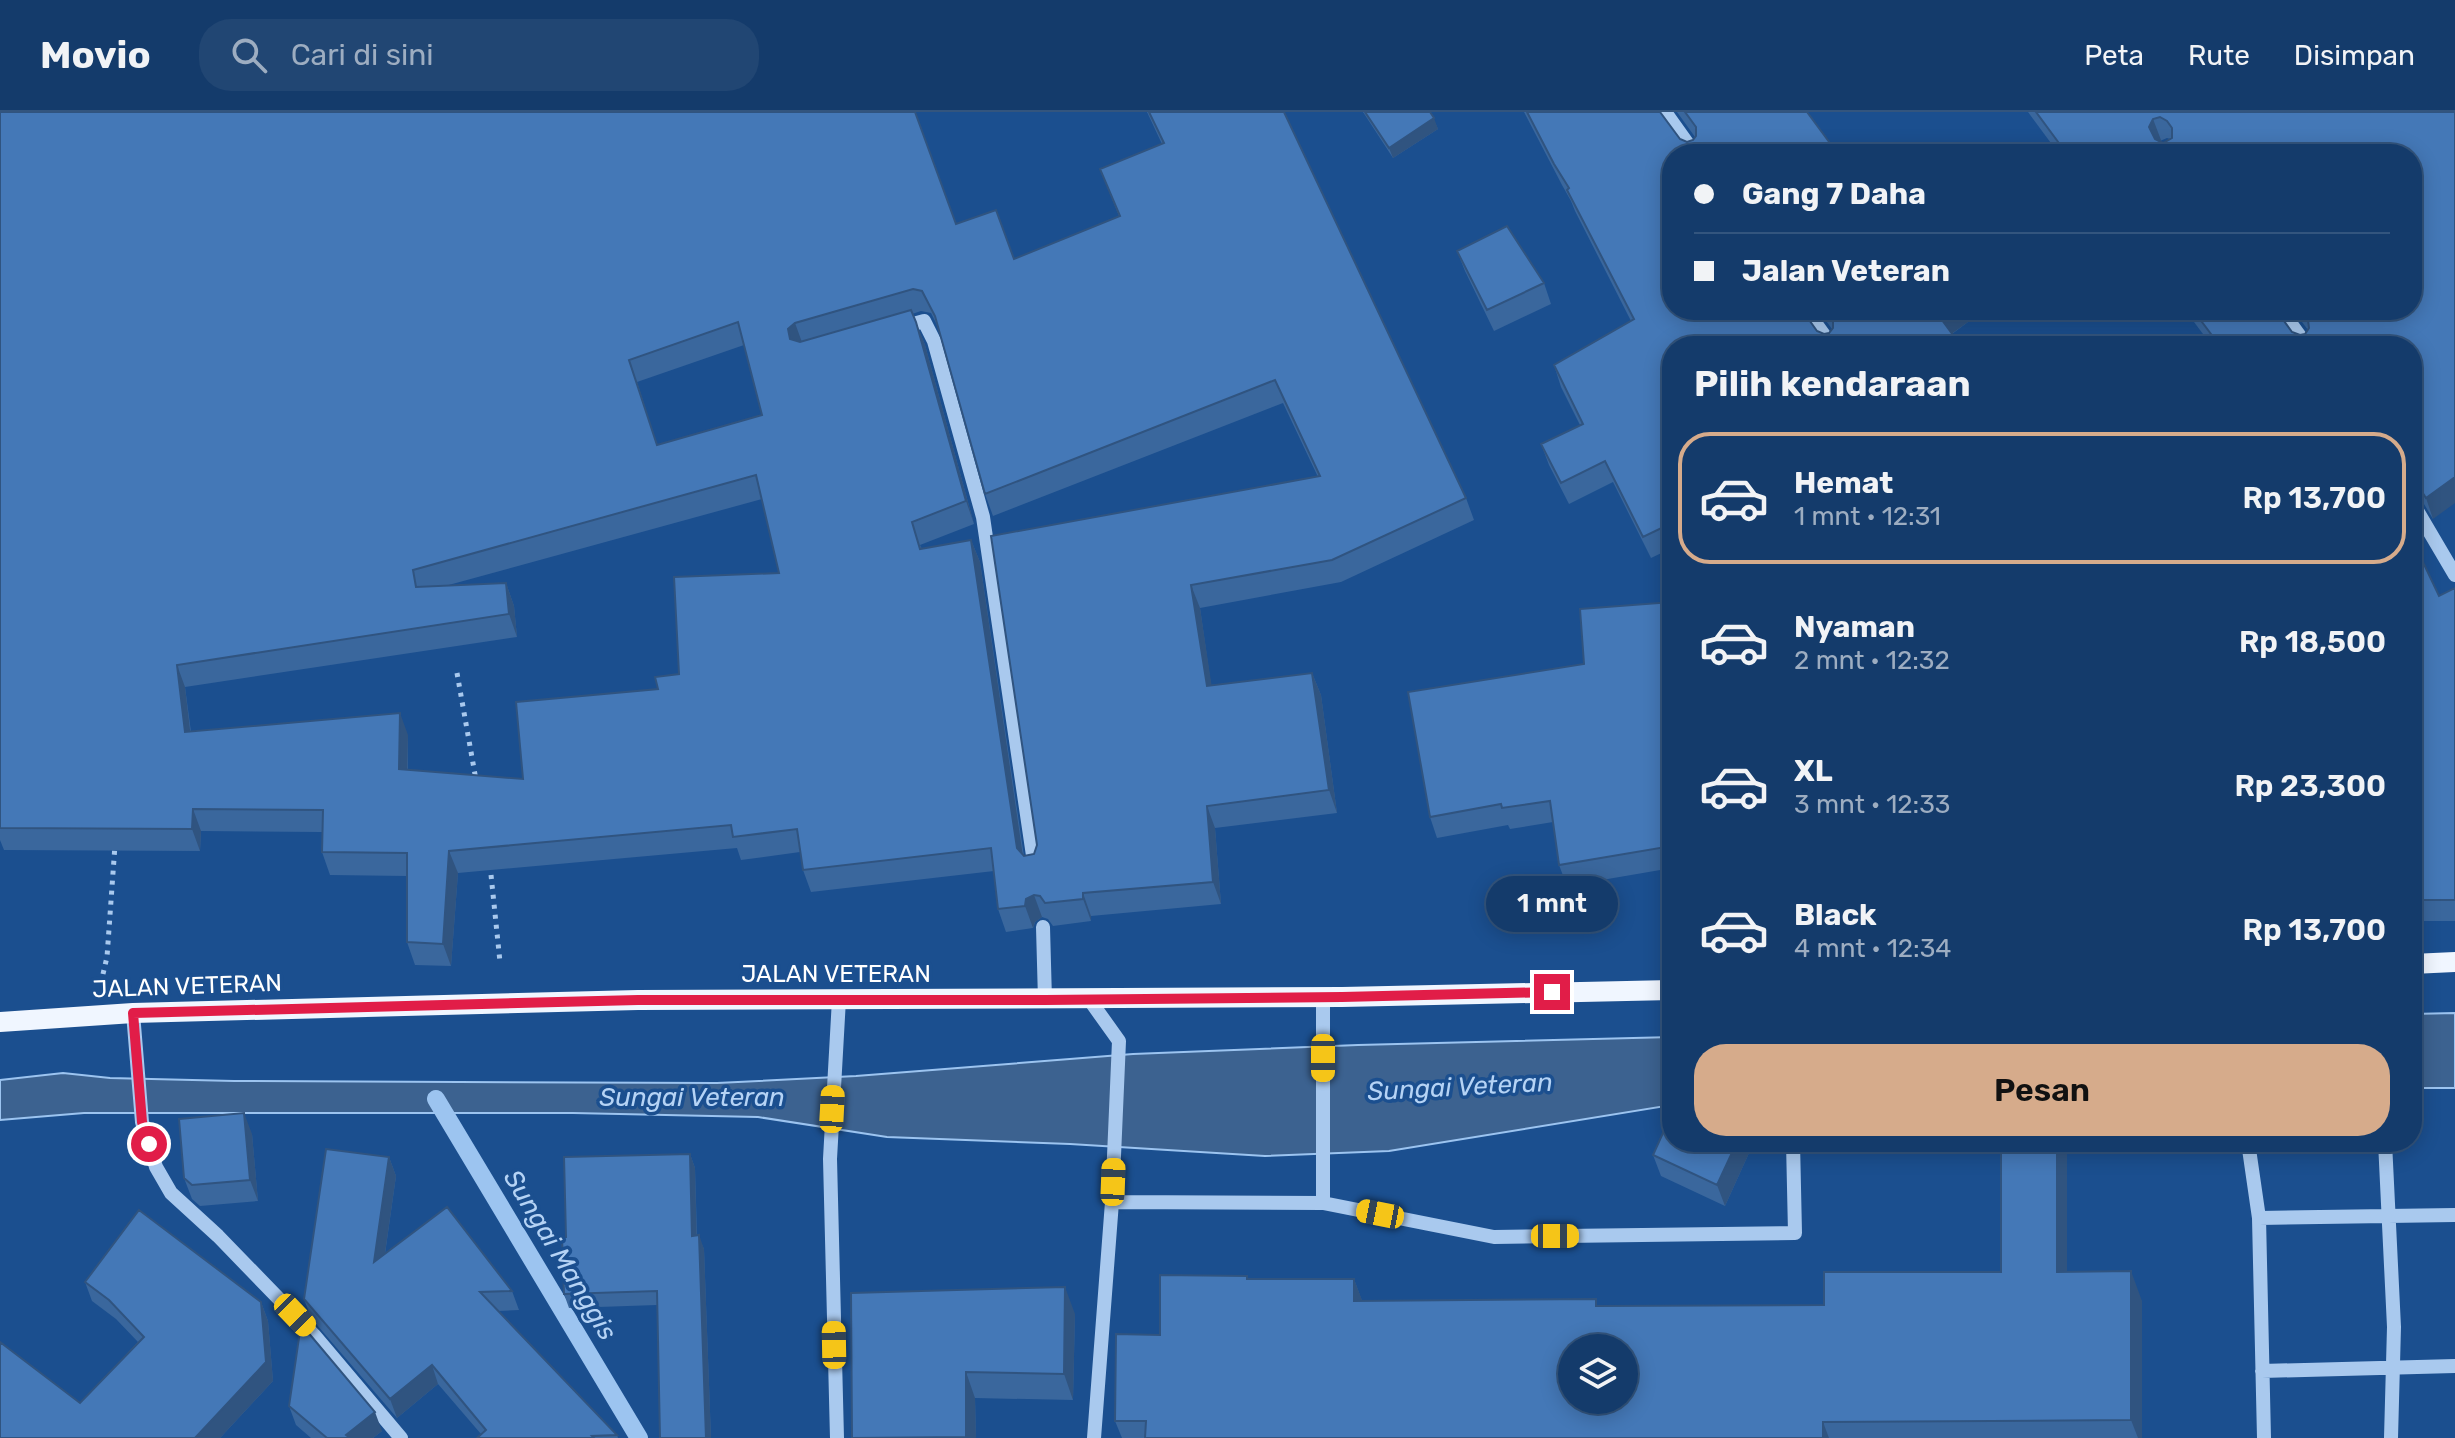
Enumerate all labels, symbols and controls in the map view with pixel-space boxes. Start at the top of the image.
search box [199,19,759,91]
text: Movio [40,32,151,78]
icon: search [227,33,271,77]
text: Cari di sini [291,37,434,73]
text: Peta [2084,39,2144,72]
text: Rute [2188,39,2250,72]
text: Disimpan [2294,39,2415,72]
text: Gang 7 Daha [1742,176,1926,212]
text: Jalan Veteran [1742,253,1950,289]
text: Pilih kendaraan [1694,362,1971,405]
icon: car [1698,462,1770,534]
text: Hemat [1794,465,1893,501]
text: Rp 13,700 [2243,480,2386,516]
text: 1 mnt · 12:31 [1794,501,1941,532]
icon: car [1698,606,1770,678]
text: Nyaman [1794,609,1915,645]
text: Rp 18,500 [2239,624,2386,660]
text: 2 mnt · 12:32 [1794,645,1950,676]
icon: car [1698,750,1770,822]
text: XL [1794,753,1833,789]
text: Rp 23,300 [2234,768,2386,804]
text: 3 mnt · 12:33 [1794,789,1950,820]
callout: 1 mnt [1486,876,1618,932]
text: 1 mnt [1517,888,1587,919]
icon: car [1698,894,1770,966]
text: Black [1794,897,1877,933]
text: Rp 13,700 [2243,912,2386,948]
text: 4 mnt · 12:34 [1794,933,1952,964]
street label: JALAN VETERAN [741,960,931,988]
street label: JALAN VETERAN [92,969,282,1003]
route end [1534,974,1570,1010]
car [1311,1034,1335,1082]
button: Pesan [1694,1044,2390,1136]
water label: Sungai Veteran [1366,1067,1554,1107]
water label: Sungai Veteran [599,1082,785,1113]
car [819,1084,845,1134]
route start [131,1126,167,1162]
car [1100,1158,1126,1206]
water label: Sungai Manggis [497,1164,623,1346]
car [1354,1198,1406,1230]
car [1531,1224,1579,1248]
car [270,1289,320,1341]
car [822,1321,846,1369]
map controls [1558,1334,1638,1414]
button: layers [1558,1334,1638,1414]

